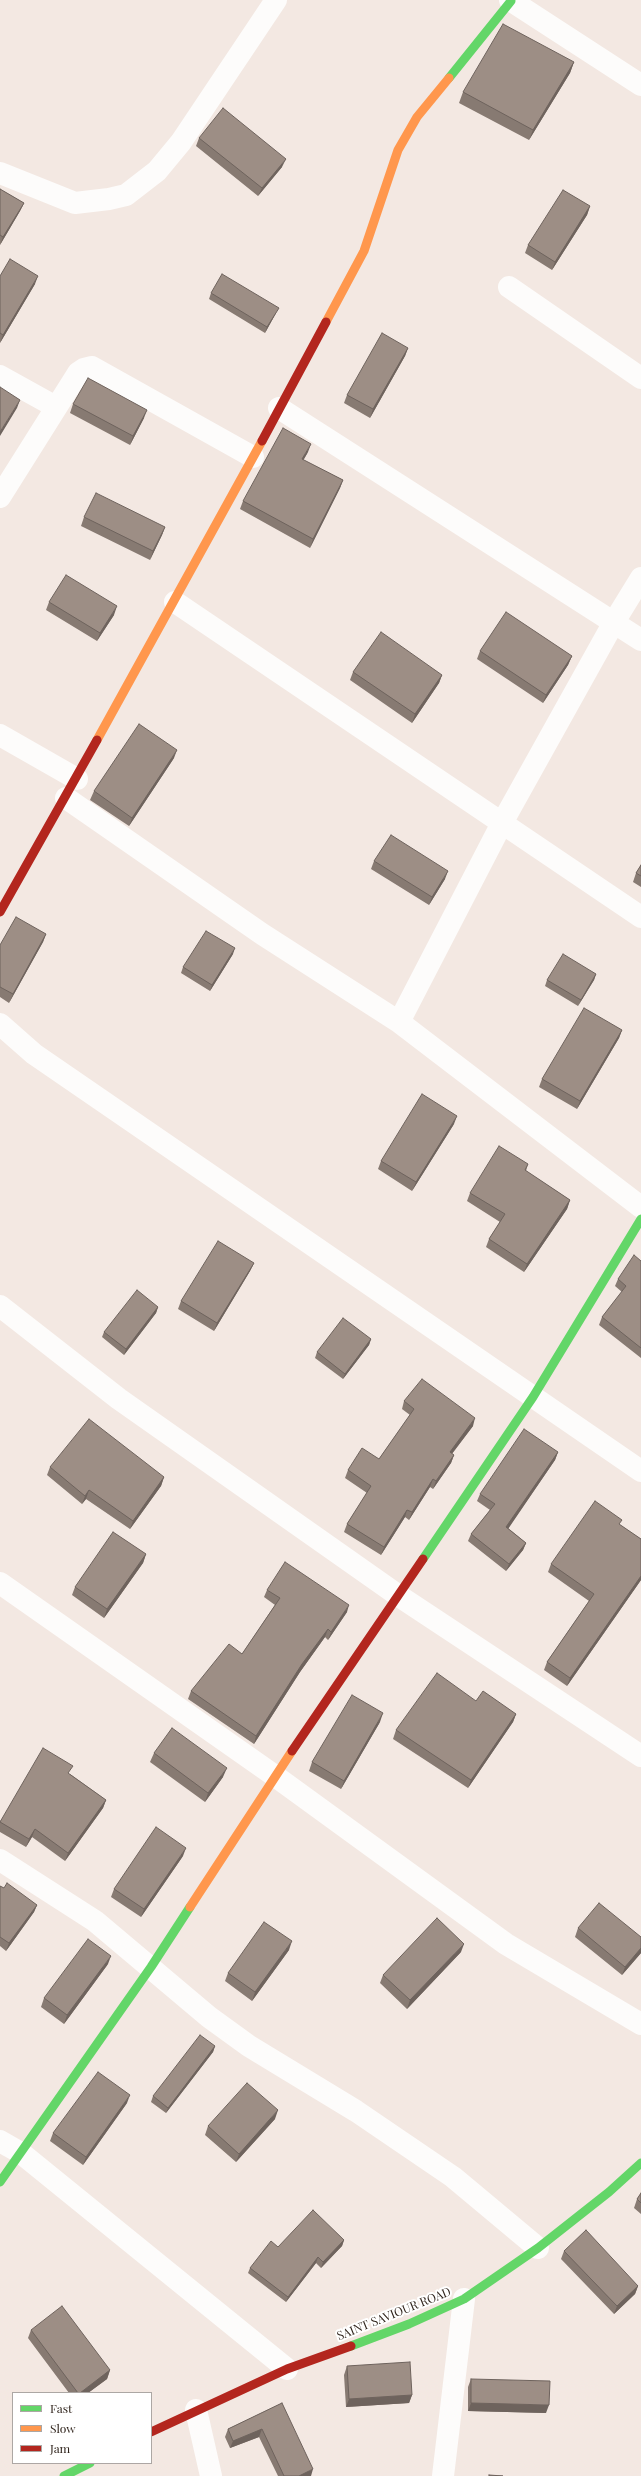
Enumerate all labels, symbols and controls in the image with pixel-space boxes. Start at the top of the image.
street label: SAINT SAVIOUR ROAD [335,2284,453,2344]
legend [12,2392,152,2464]
text: Fast [50,2400,72,2416]
text: Slow [50,2420,76,2436]
text: Jam [50,2440,70,2456]

